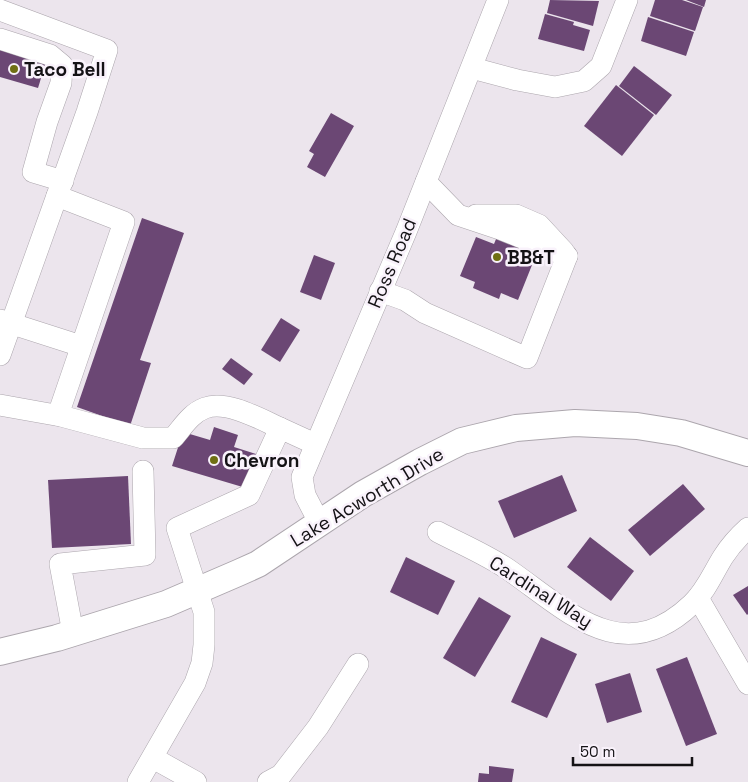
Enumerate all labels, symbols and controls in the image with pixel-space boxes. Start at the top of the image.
place label: Taco Bell [24,57,106,82]
marker: Taco Bell [8,63,20,75]
street label: Ross Road [362,214,422,312]
place label: BB&T [507,245,555,270]
marker: BB&T [491,251,503,263]
street label: Lake Acworth Drive [286,441,448,553]
place label: Chevron [224,448,300,473]
marker: Chevron [208,454,220,466]
street label: Cardinal Way [485,550,597,634]
scale bar [573,734,692,766]
text: 50 m [580,742,615,761]

